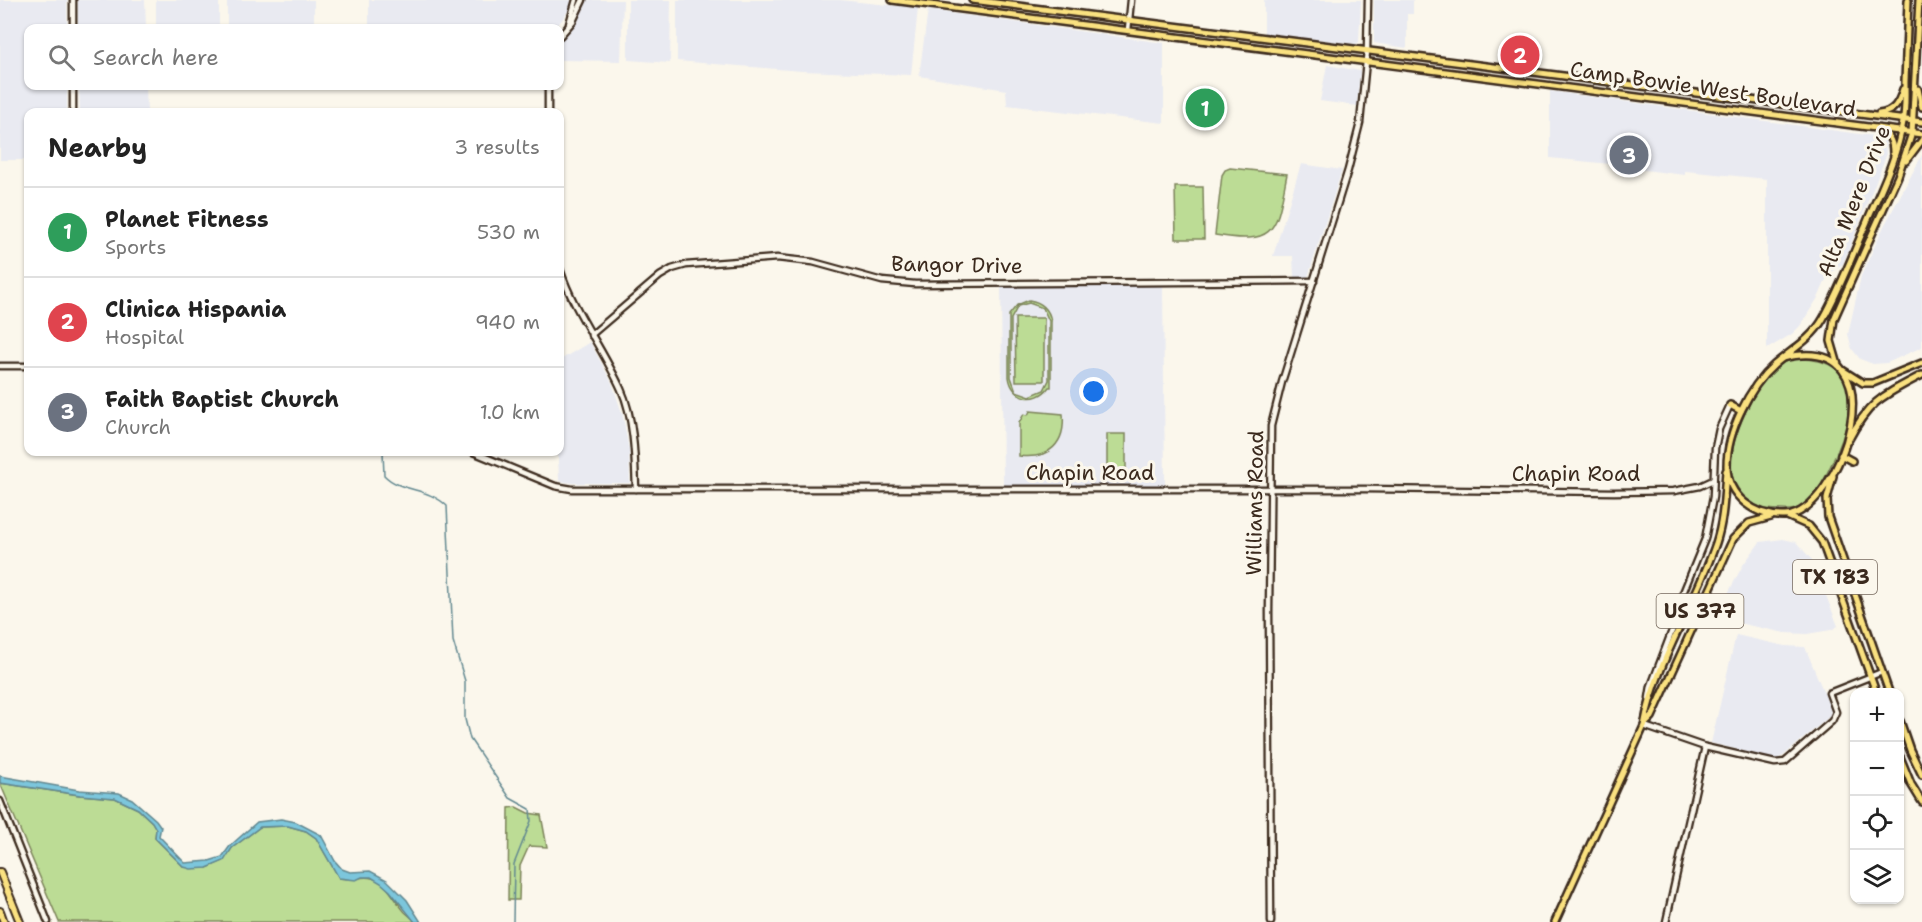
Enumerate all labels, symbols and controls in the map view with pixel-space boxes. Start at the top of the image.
search box [24,24,564,90]
pin: 2 [1500,32,1540,78]
icon: search [45,41,78,74]
text: Search here [93,43,219,72]
street label: Camp Bowie West Boulevard [1568,55,1858,123]
pin: 1 [1186,86,1224,130]
street label: Alta Mere Drive [1811,121,1897,281]
text: Nearby [48,130,147,165]
pin: 3 [1610,132,1648,178]
text: 3 results [454,134,540,160]
text: Planet Fitness [105,205,269,234]
text: 1 [63,219,72,245]
text: 530 m [477,219,540,245]
text: Sports [105,234,166,260]
street label: Bangor Drive [891,250,1023,280]
text: Clinica Hispania [105,295,286,324]
text: 2 [61,309,75,335]
text: 940 m [475,309,540,335]
text: Hospital [105,324,184,350]
your location [1079,377,1108,406]
text: Faith Baptist Church [105,385,339,414]
text: 3 [61,399,75,425]
text: 1.0 km [480,399,540,425]
text: Church [105,414,171,440]
street label: Williams Road [1240,430,1270,576]
street label: Chapin Road [1026,459,1154,487]
street label: Chapin Road [1512,460,1640,488]
road number: TX 183 [1793,560,1877,594]
road number: US 377 [1656,594,1744,628]
map controls [1850,688,1904,904]
button: + [1850,688,1904,742]
button: − [1850,742,1904,796]
button: locate [1850,796,1904,850]
button: layers [1850,850,1904,904]

